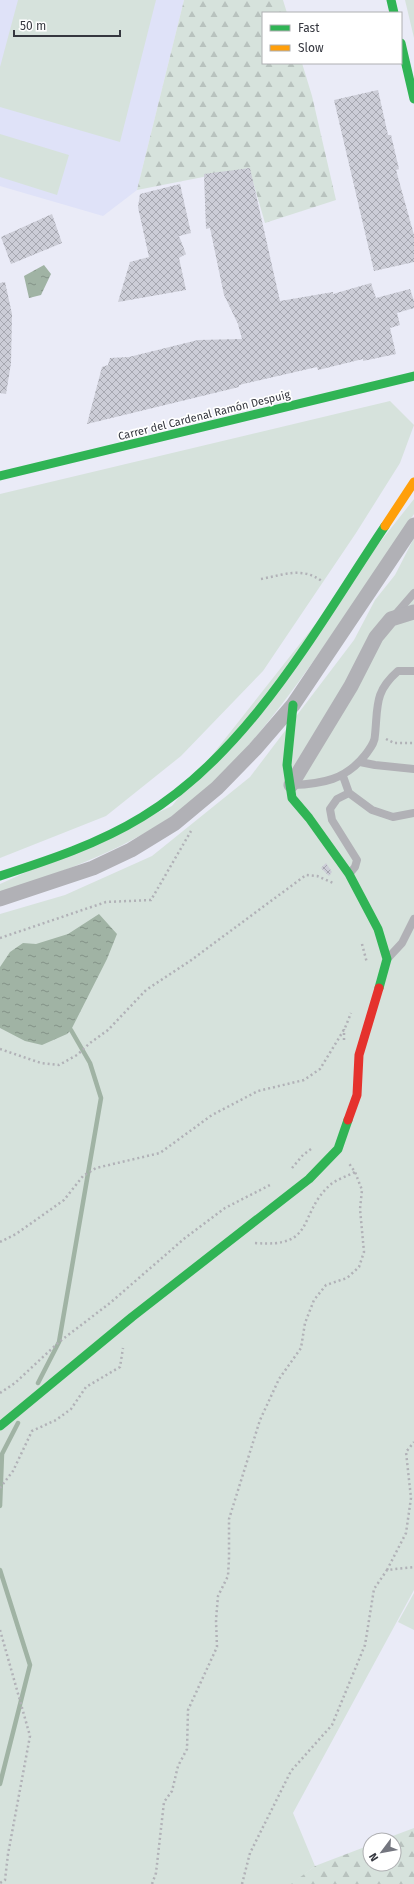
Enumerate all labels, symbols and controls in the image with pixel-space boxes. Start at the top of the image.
scale bar [14,12,120,38]
legend [262,12,402,64]
text: 50 m [20,19,46,33]
text: Fast [298,21,320,35]
text: Slow [298,41,324,55]
street label: Carrer del Cardenal Ramón Despuig [117,388,292,443]
north arrow [362,1832,402,1872]
text: N [366,1850,381,1864]

